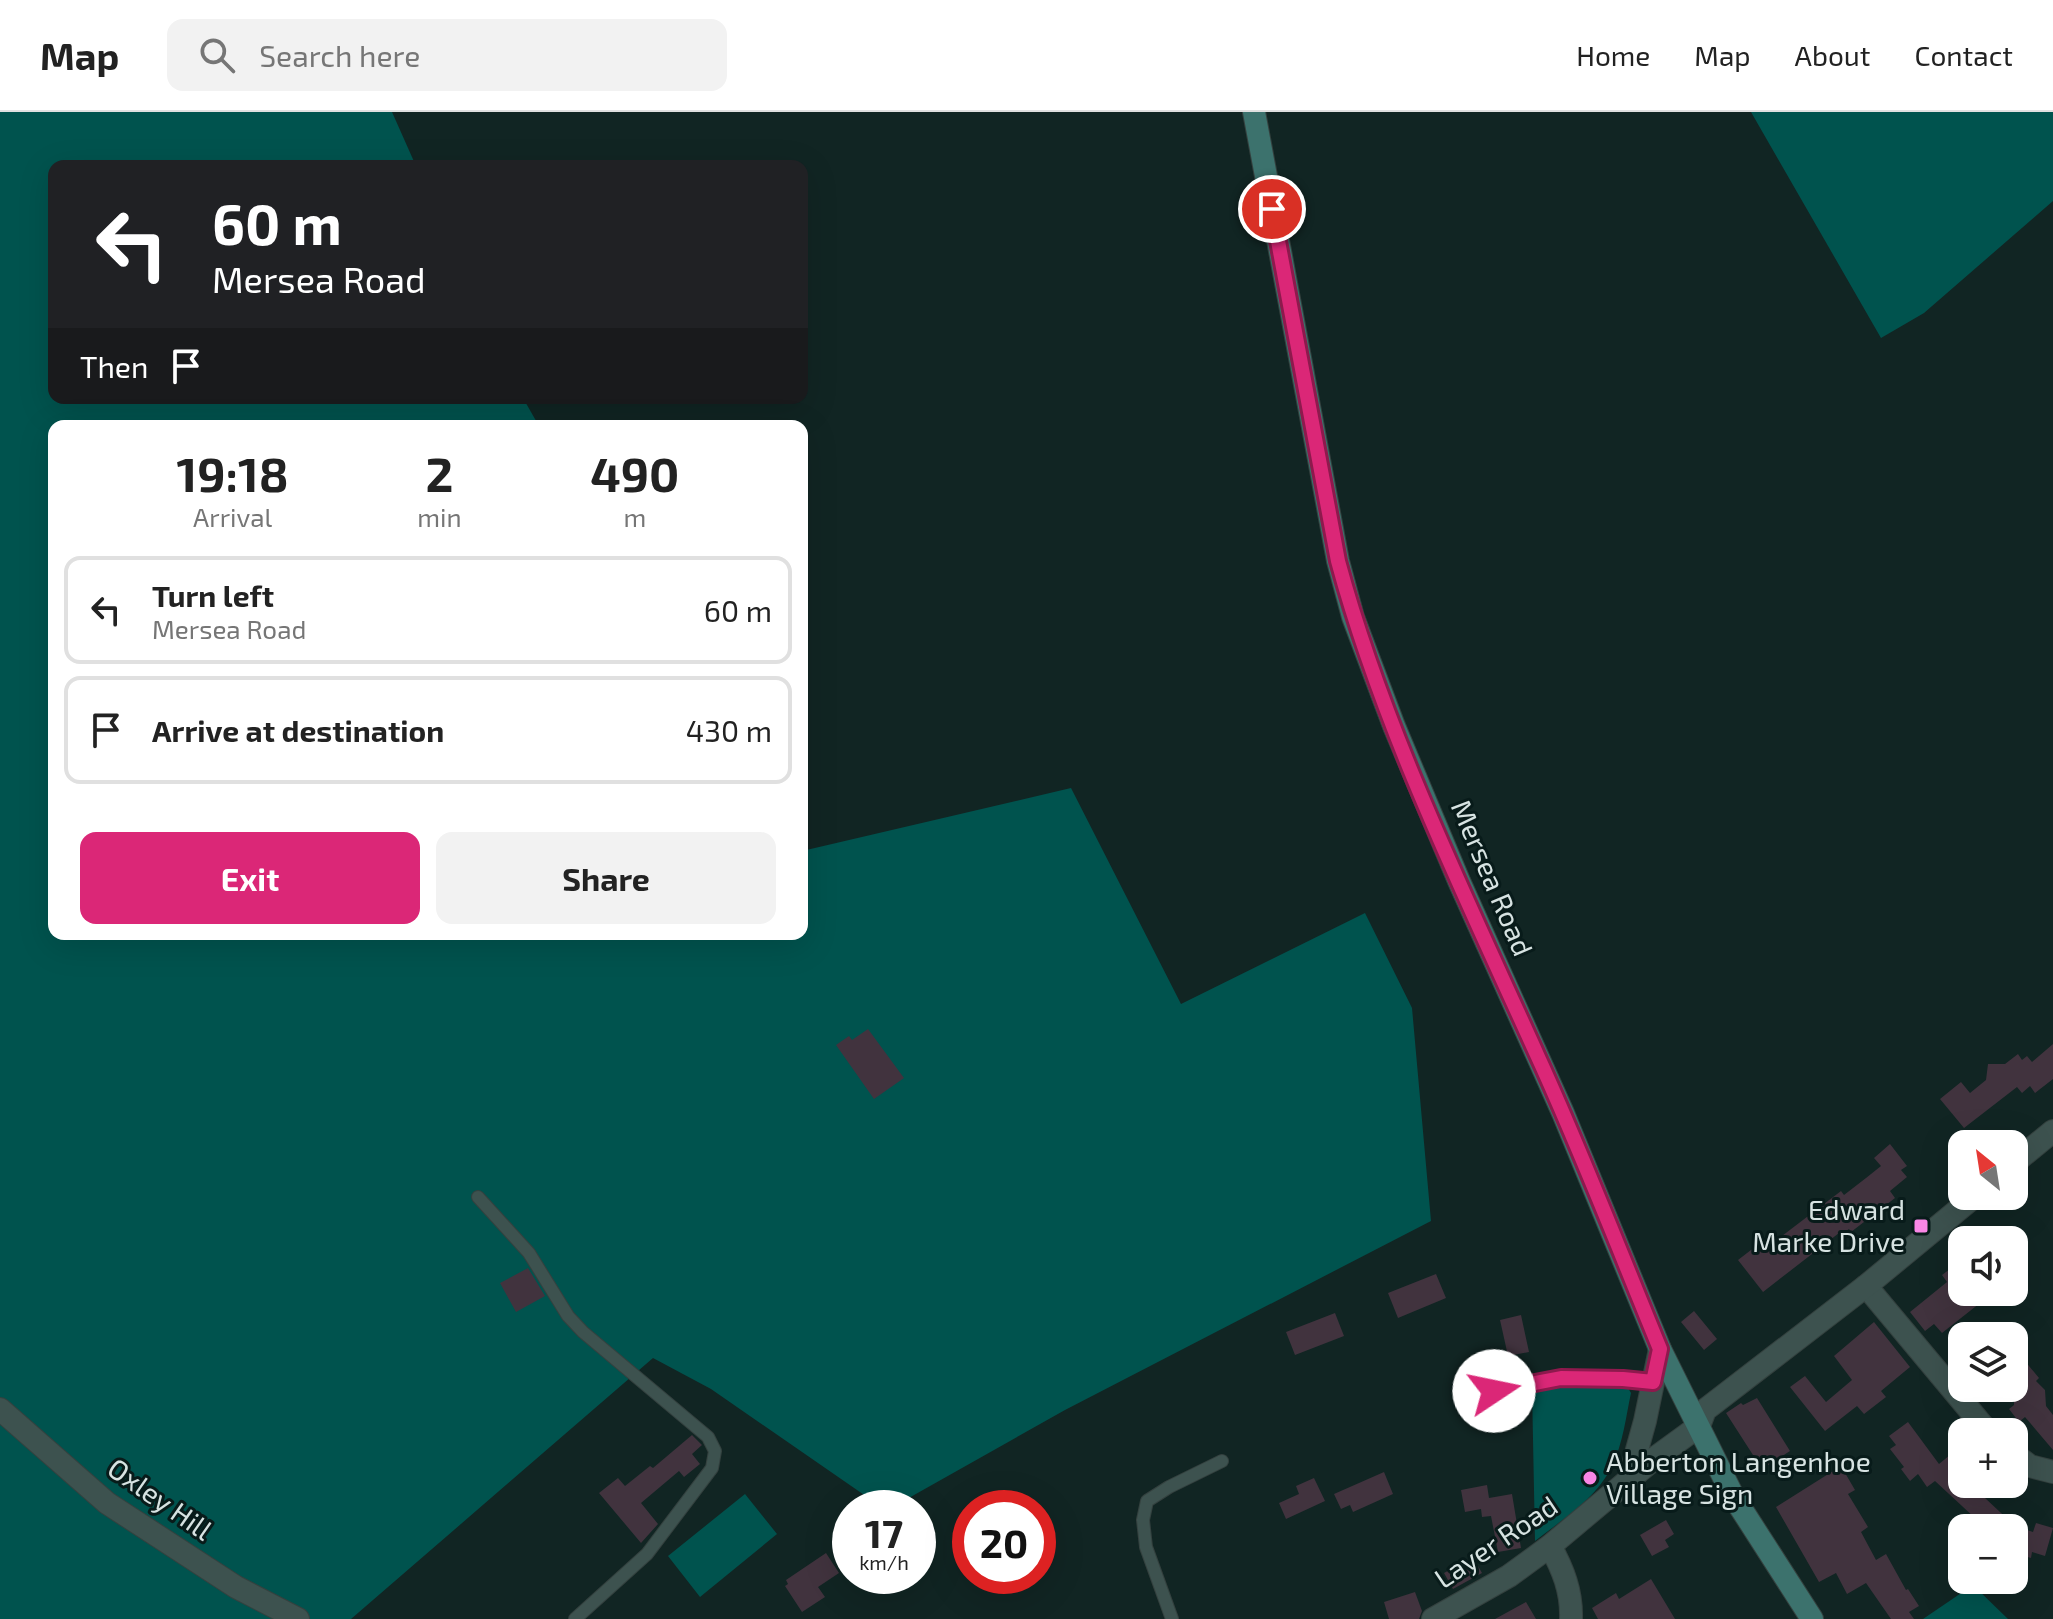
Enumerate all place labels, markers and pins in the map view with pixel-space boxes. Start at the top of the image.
pin [1238,175,1306,243]
place label: Edward Marke Drive [1752,1192,1905,1258]
marker: Edward Marke Drive [1912,1217,1930,1235]
place label: Abberton Langenhoe Village Sign [1606,1444,1871,1510]
marker: Abberton Langenhoe Village Sign [1581,1469,1599,1487]

